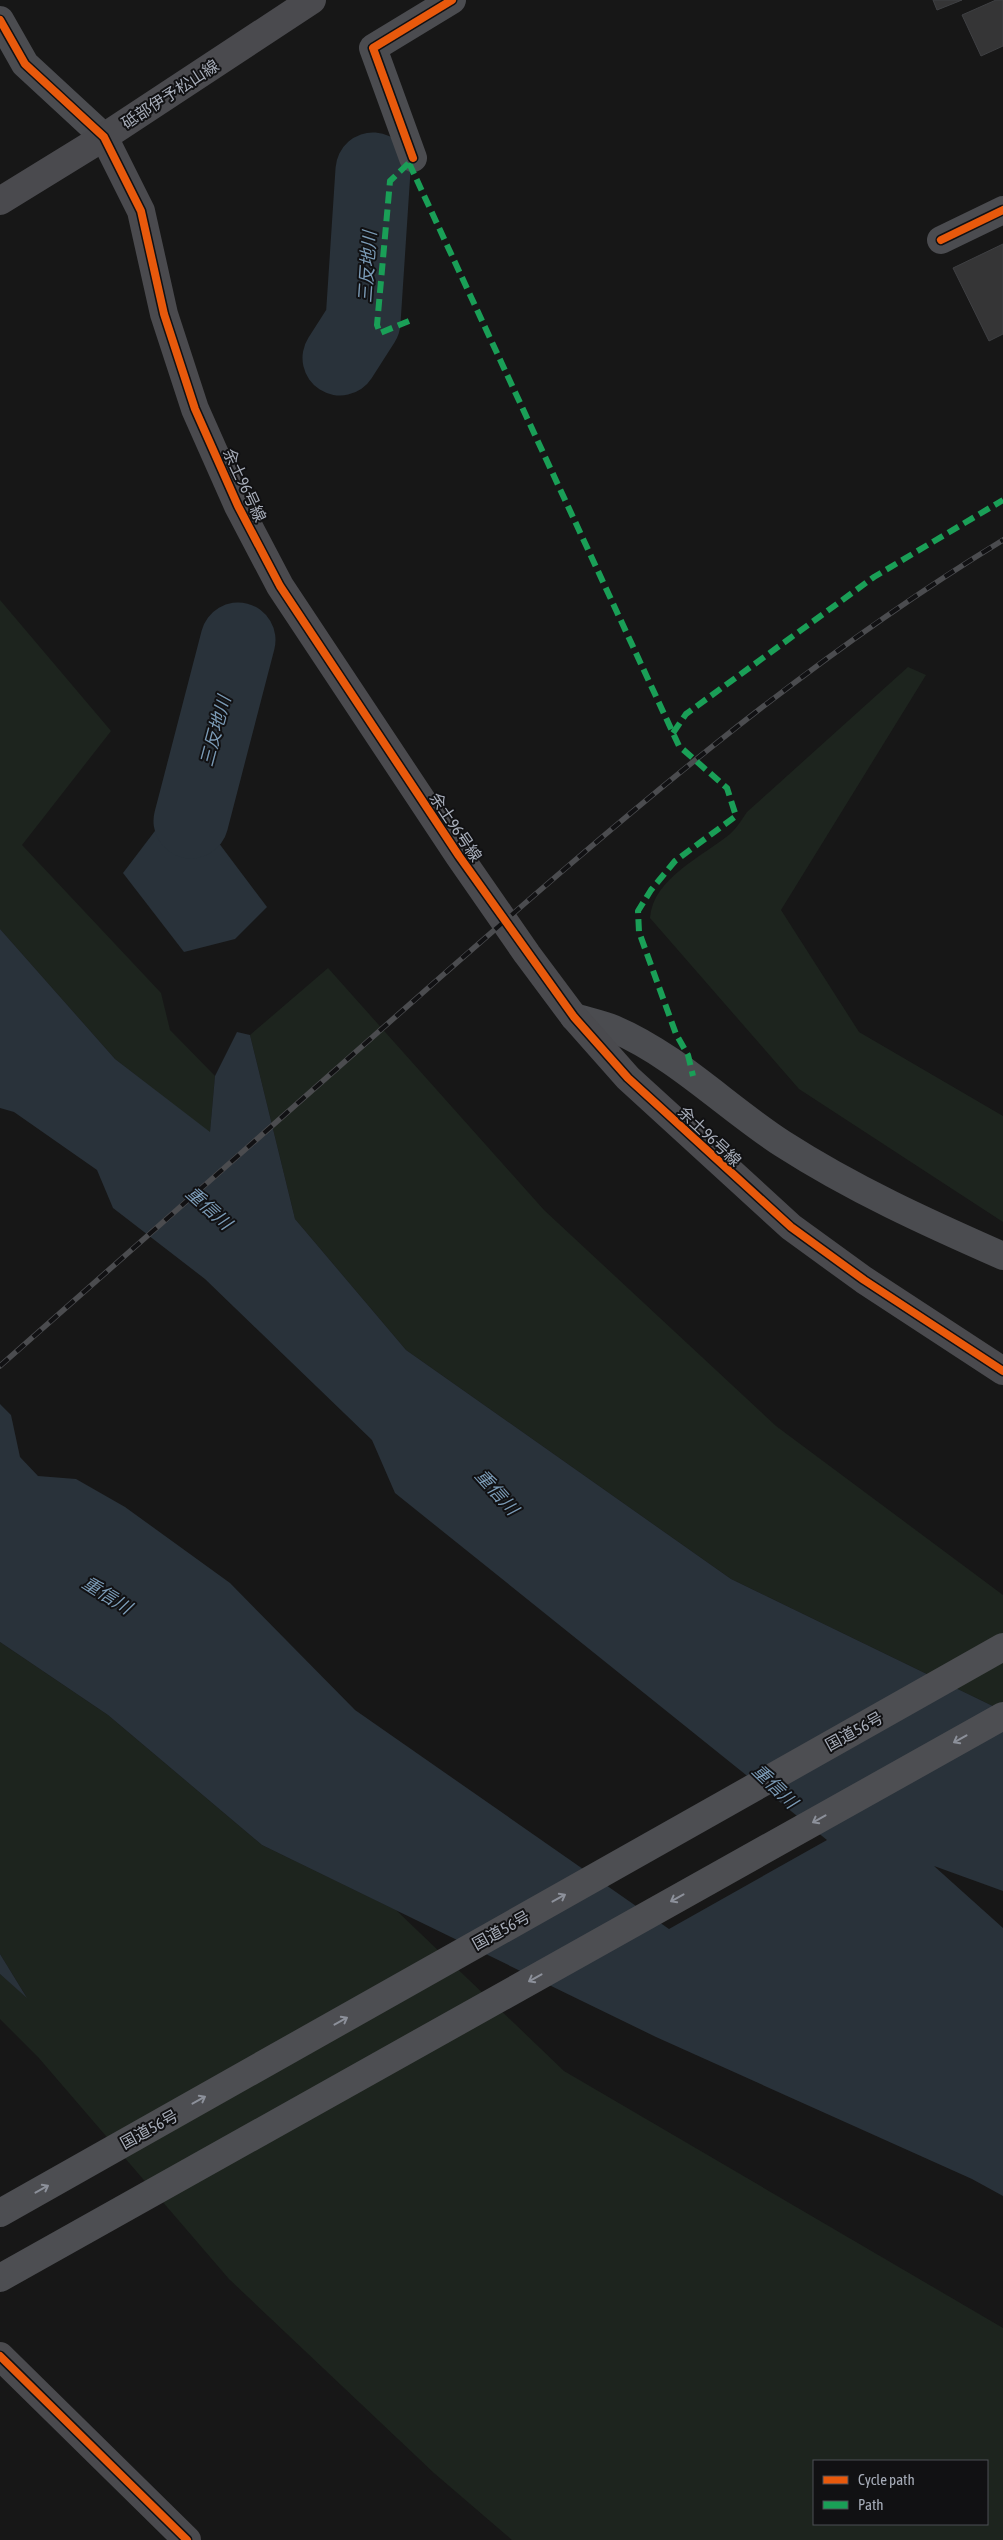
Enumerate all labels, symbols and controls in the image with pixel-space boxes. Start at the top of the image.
street label: 砥部伊予松山線 [118,56,222,132]
water label: 三反地川 [354,228,380,304]
street label: 余土96号線 [220,445,270,525]
water label: 三反地川 [196,692,235,768]
street label: 余土96号線 [426,789,486,865]
street label: 余土96号線 [675,1102,745,1170]
water label: 重信川 [182,1182,238,1235]
water label: 重信川 [471,1465,524,1521]
water label: 重信川 [79,1572,137,1619]
street label: 国道56号 [822,1708,886,1754]
one-way arrow [954,1735,968,1745]
water label: 重信川 [748,1760,803,1814]
one-way arrow [811,1814,826,1824]
one-way arrow [551,1893,566,1903]
one-way arrow [670,1894,685,1904]
street label: 国道56号 [469,1907,533,1953]
one-way arrow [529,1973,543,1983]
one-way arrow [333,2015,347,2025]
one-way arrow [192,2095,206,2105]
street label: 国道56号 [117,2106,181,2152]
one-way arrow [35,2183,49,2193]
legend [813,2460,988,2525]
text: Cycle path [858,2471,915,2488]
text: Path [858,2496,884,2513]

